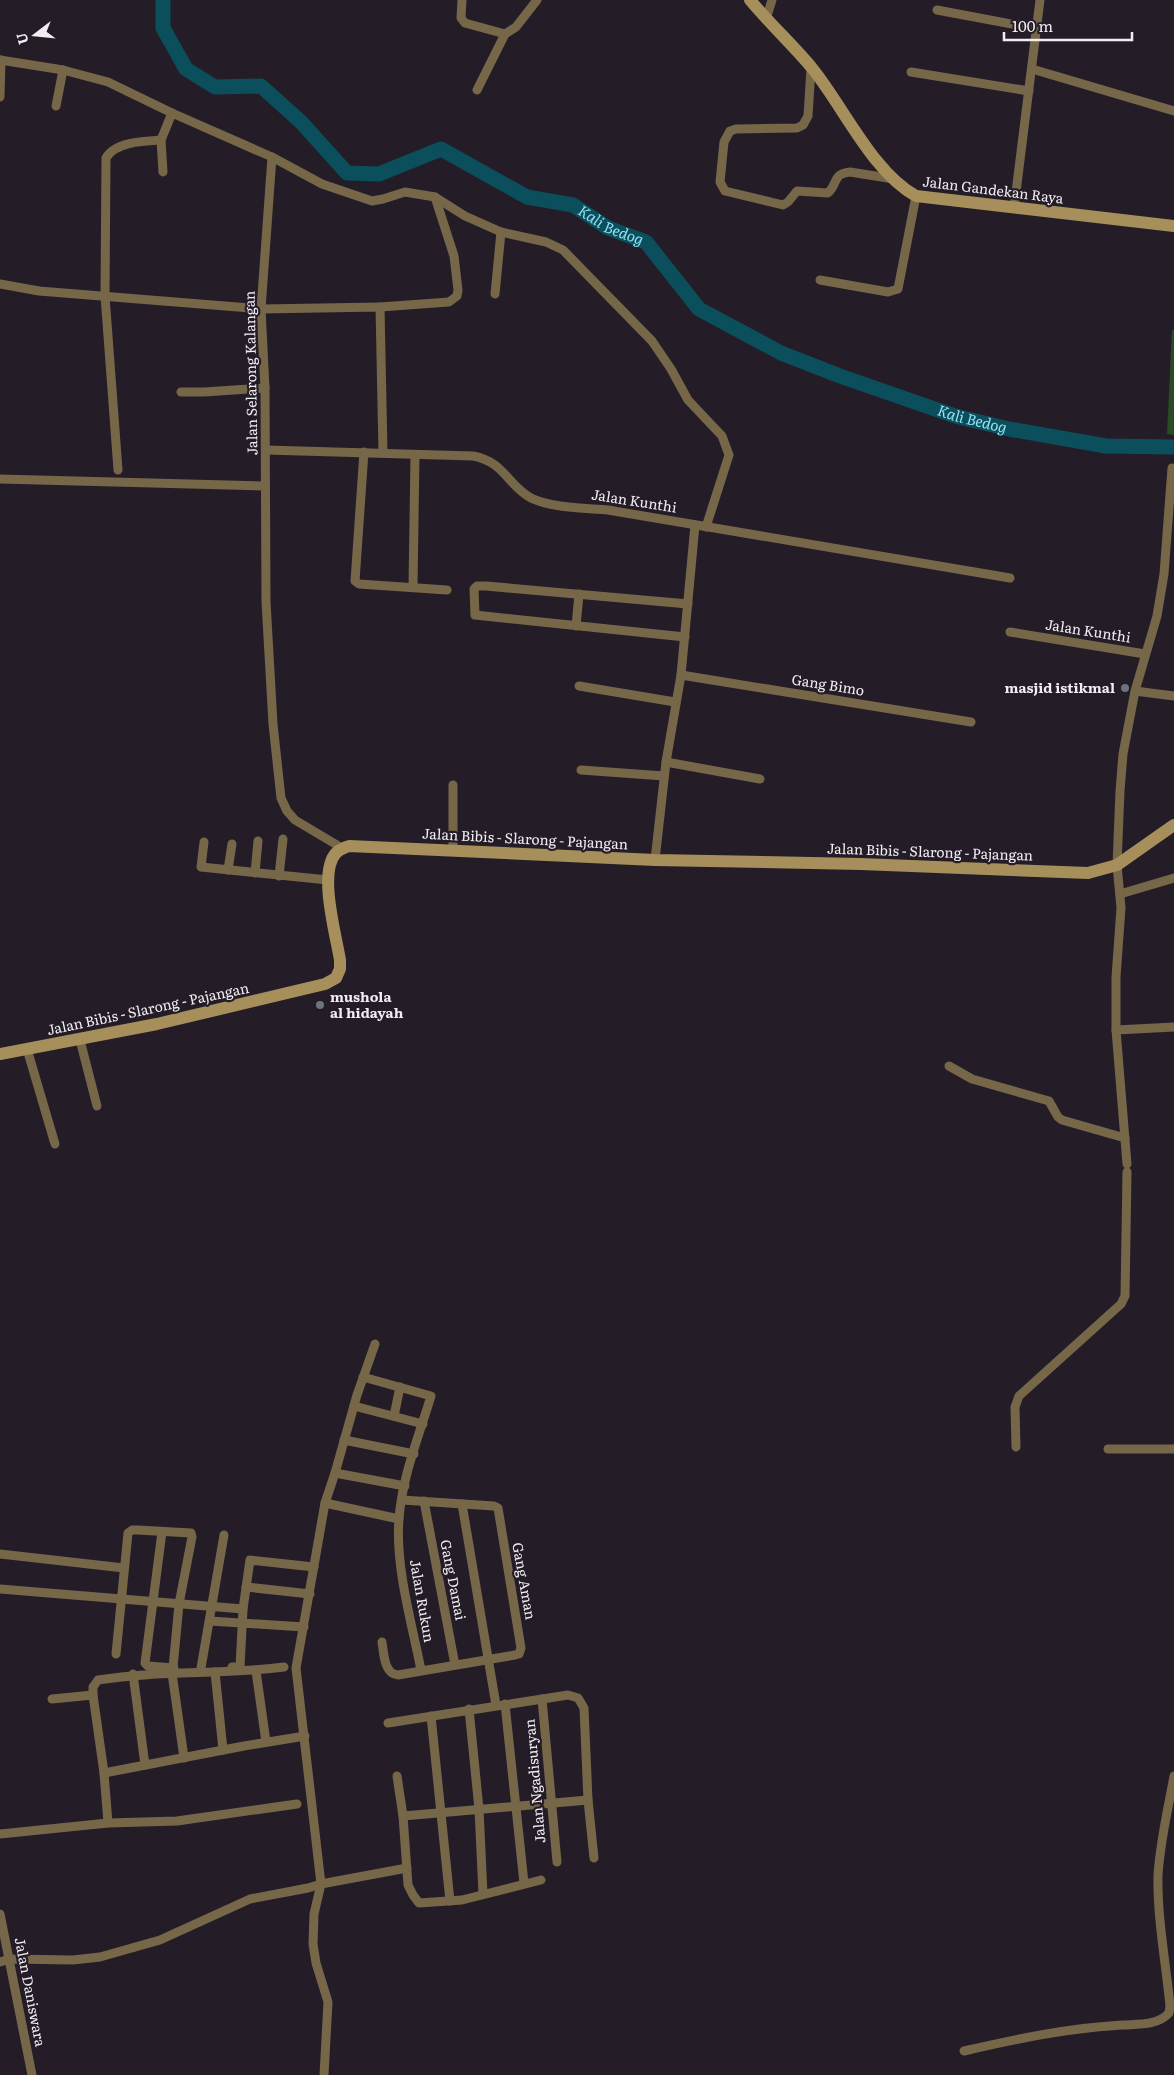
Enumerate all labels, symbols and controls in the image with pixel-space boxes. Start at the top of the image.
north arrow [10,10,60,60]
scale bar [1004,10,1132,42]
text: 100 m [1012,14,1053,37]
text: U [10,31,33,47]
street label: Jalan Gandekan Raya [922,170,1065,208]
water label: Kali Bedog [574,198,647,250]
street label: Jalan Selarong Kalangan [239,291,261,455]
water label: Kali Bedog [935,398,1009,438]
street label: Jalan Kunthi [590,483,679,517]
street label: Jalan Kunthi [1044,613,1133,647]
street label: Gang Bimo [790,668,866,700]
place label: masjid istikmal [1005,677,1115,697]
marker: masjid istikmal [1119,682,1131,694]
street label: Jalan Bibis - Slarong - Pajangan [422,823,629,853]
street label: Jalan Bibis - Slarong - Pajangan [827,837,1033,865]
street label: Jalan Bibis - Slarong - Pajangan [45,977,251,1039]
place label: mushola al hidayah [330,986,404,1022]
marker: mushola al hidayah [314,999,326,1011]
street label: Gang Damai [436,1538,472,1622]
street label: Gang Aman [508,1541,542,1621]
street label: Jalan Rukun [406,1558,440,1644]
street label: Jalan Ngadisuryan [519,1718,549,1844]
street label: Jalan Daniswara [11,1936,51,2049]

